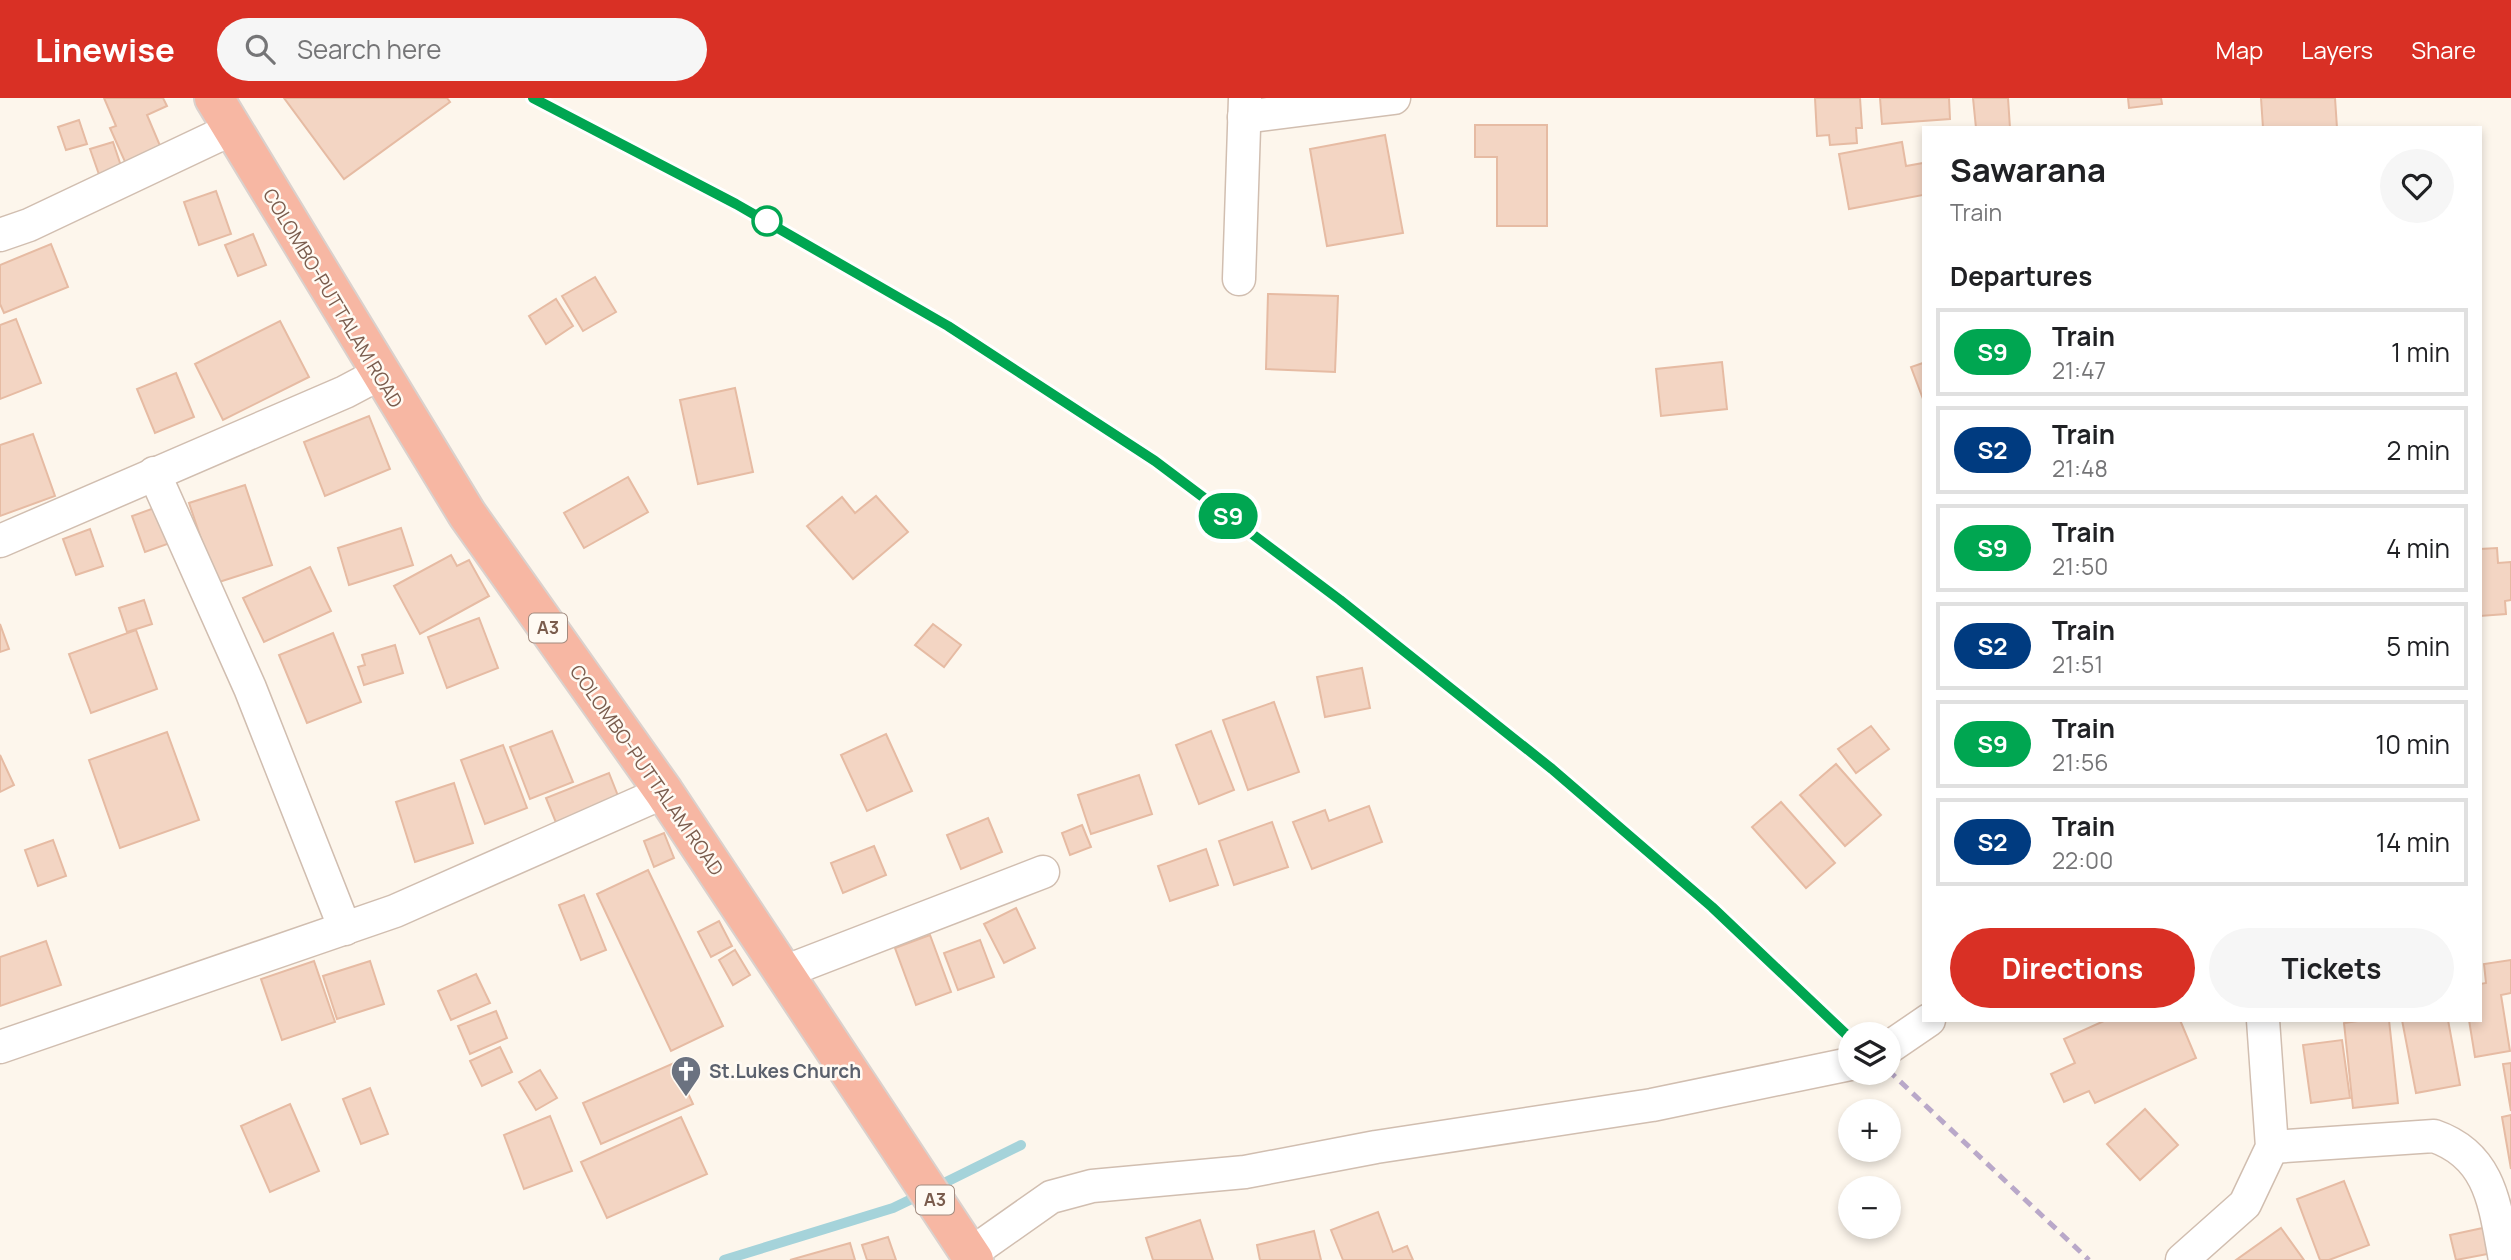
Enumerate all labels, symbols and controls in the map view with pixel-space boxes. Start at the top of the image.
search box [217,18,707,81]
text: Linewise [35,27,175,72]
icon: search [241,30,279,68]
text: Search here [297,31,441,67]
text: Map [2216,33,2263,66]
text: Layers [2301,33,2373,66]
text: Share [2411,33,2476,66]
text: Sawarana [1950,147,2106,192]
button: heart [2380,149,2454,223]
street label: COLOMBO-PUTTALAM ROAD [257,183,409,413]
text: Train [1950,196,2002,228]
unlabelled marker [752,206,782,236]
text: Departures [1950,258,2092,294]
text: Train [2052,318,2115,354]
text: 1 min [2391,334,2450,370]
text: S9 [1977,335,2008,368]
text: 21:47 [2052,354,2106,386]
text: Train [2052,416,2115,452]
text: 2 min [2386,432,2450,468]
text: S2 [1977,433,2008,466]
text: 21:48 [2052,452,2108,484]
line badge: S9 [1196,493,1260,539]
text: S9 [1213,499,1243,532]
text: Train [2052,514,2115,550]
text: 4 min [2386,530,2450,566]
text: S9 [1977,531,2008,564]
text: 21:50 [2052,550,2108,582]
text: Train [2052,612,2115,648]
road number: A3 [529,614,567,642]
text: 5 min [2386,628,2450,664]
text: S2 [1977,629,2008,662]
text: 21:51 [2052,648,2103,680]
street label: COLOMBO-PUTTALAM ROAD [564,659,730,881]
text: Train [2052,710,2115,746]
text: 10 min [2375,726,2450,762]
text: S9 [1977,727,2008,760]
text: 21:56 [2052,746,2109,778]
text: Train [2052,808,2115,844]
text: 14 min [2376,824,2450,860]
text: S2 [1977,825,2008,858]
text: 22:00 [2052,844,2113,876]
button: Directions [1950,928,2195,1008]
button: Tickets [2209,928,2454,1008]
map controls [1838,1022,1901,1239]
button: layers [1838,1022,1901,1085]
church icon: St.Lukes Church [669,1054,703,1098]
place label: St.Lukes Church [709,1058,861,1084]
button: + [1838,1099,1901,1162]
button: − [1838,1176,1901,1239]
road number: A3 [916,1185,954,1214]

